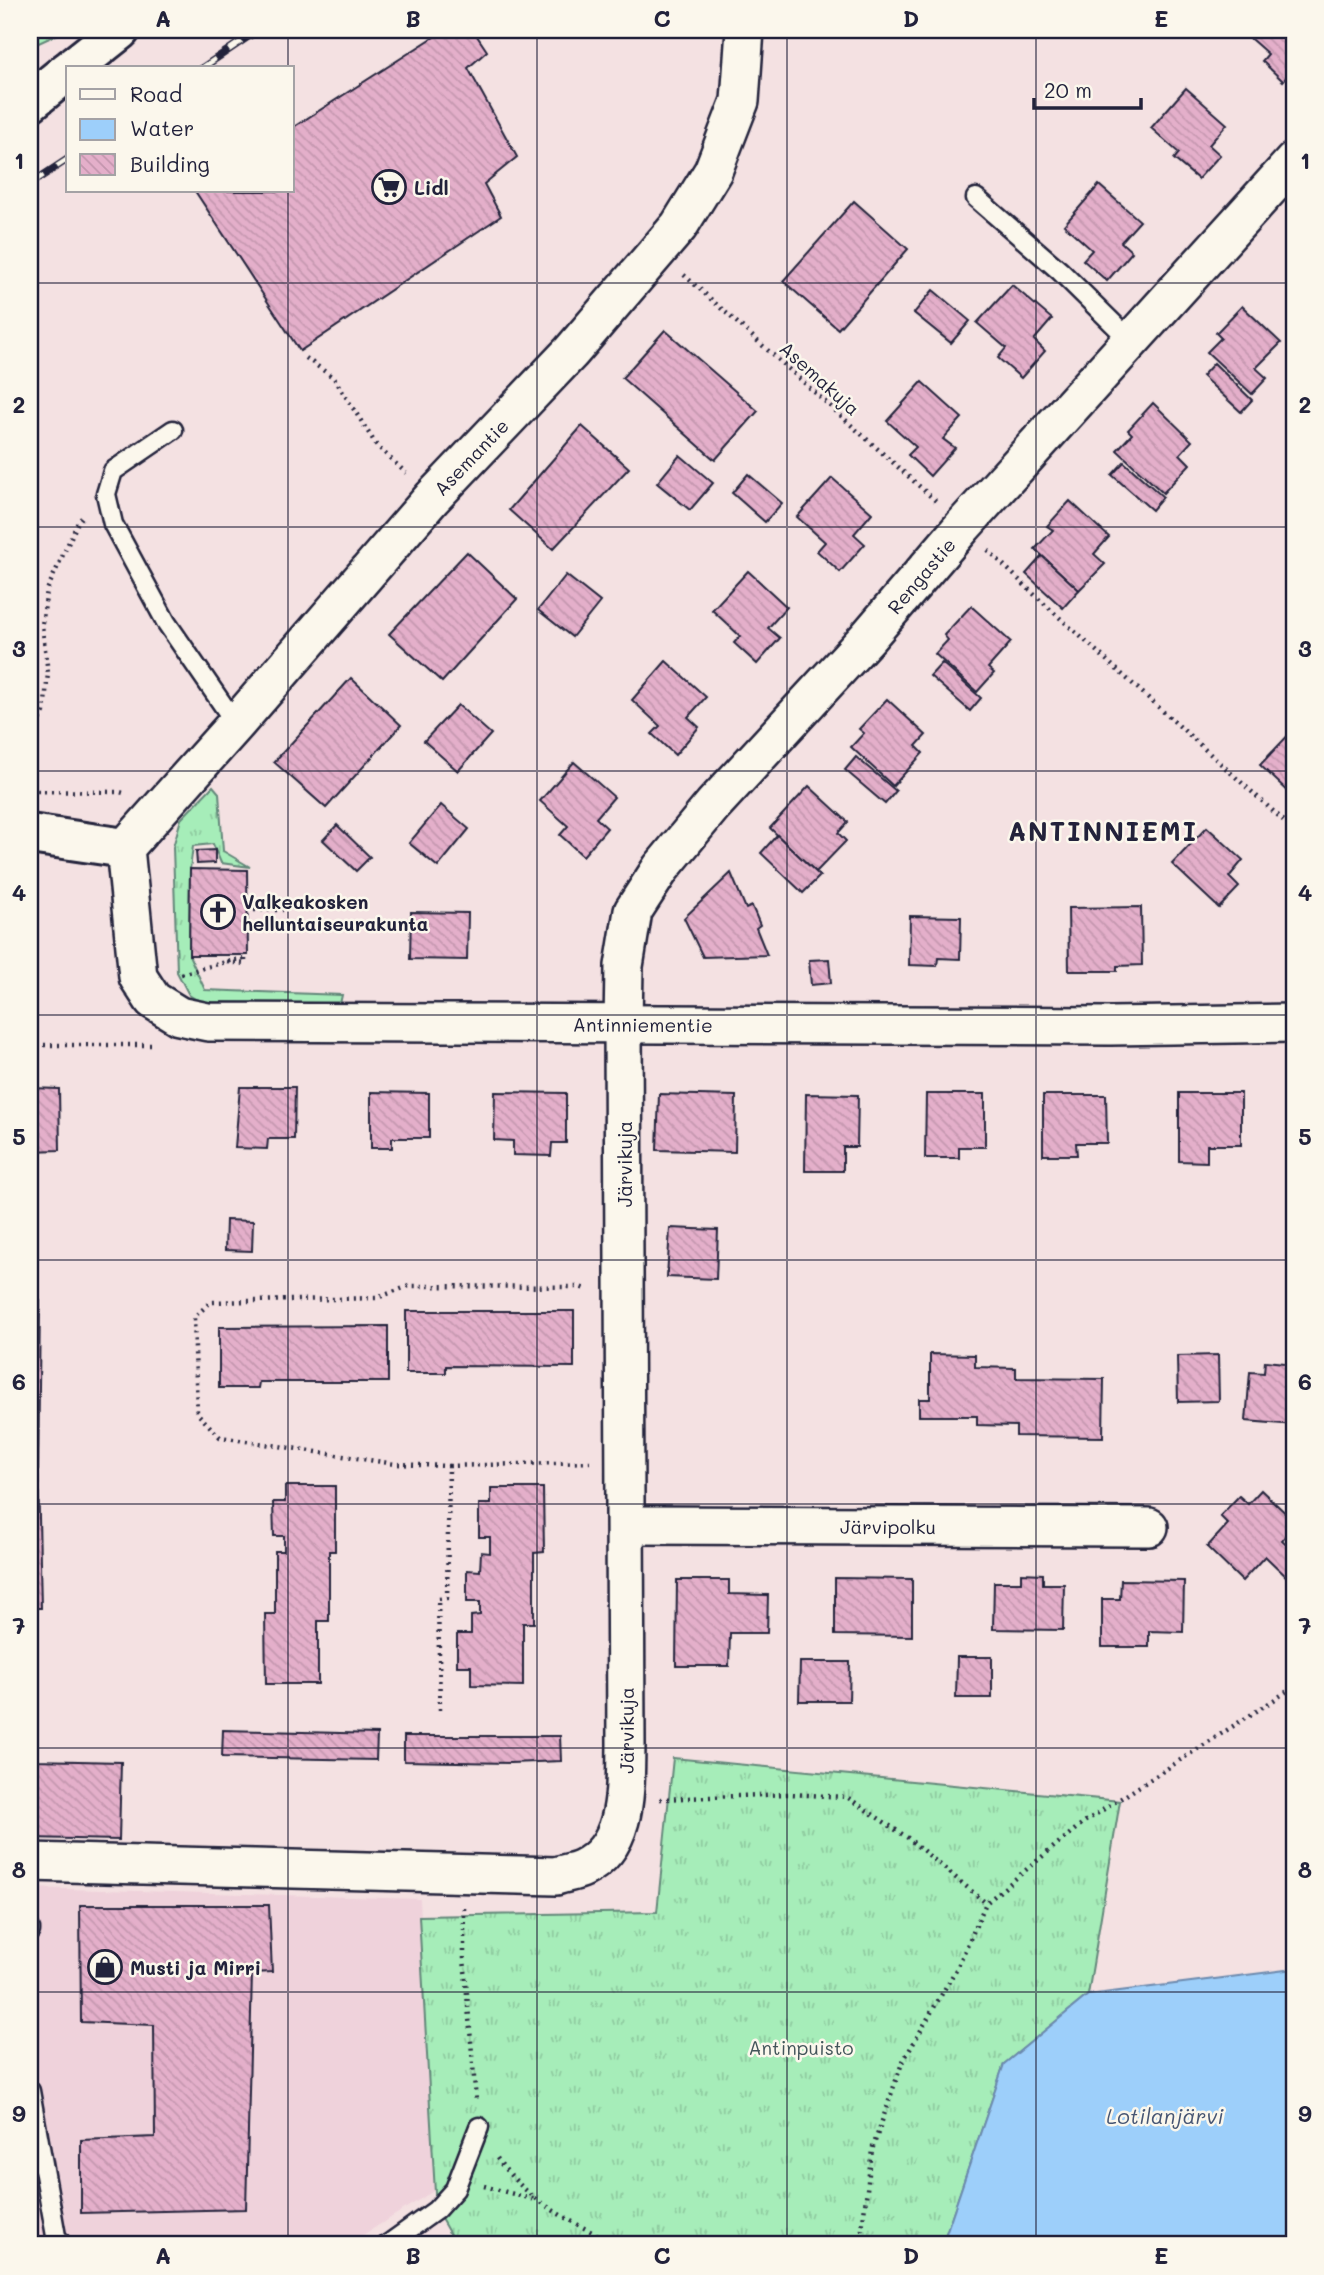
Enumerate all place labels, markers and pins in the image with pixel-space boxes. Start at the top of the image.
supermarket icon: Lidl [370,168,408,206]
place label: Lidl [414,175,449,200]
place label: Valkeakosken helluntaiseurakunta [242,889,428,936]
church icon: Valkeakosken helluntaiseurakunta [199,893,237,931]
shop icon: Musti ja Mirri [86,1948,124,1986]
place label: Musti ja Mirri [130,1955,261,1980]

